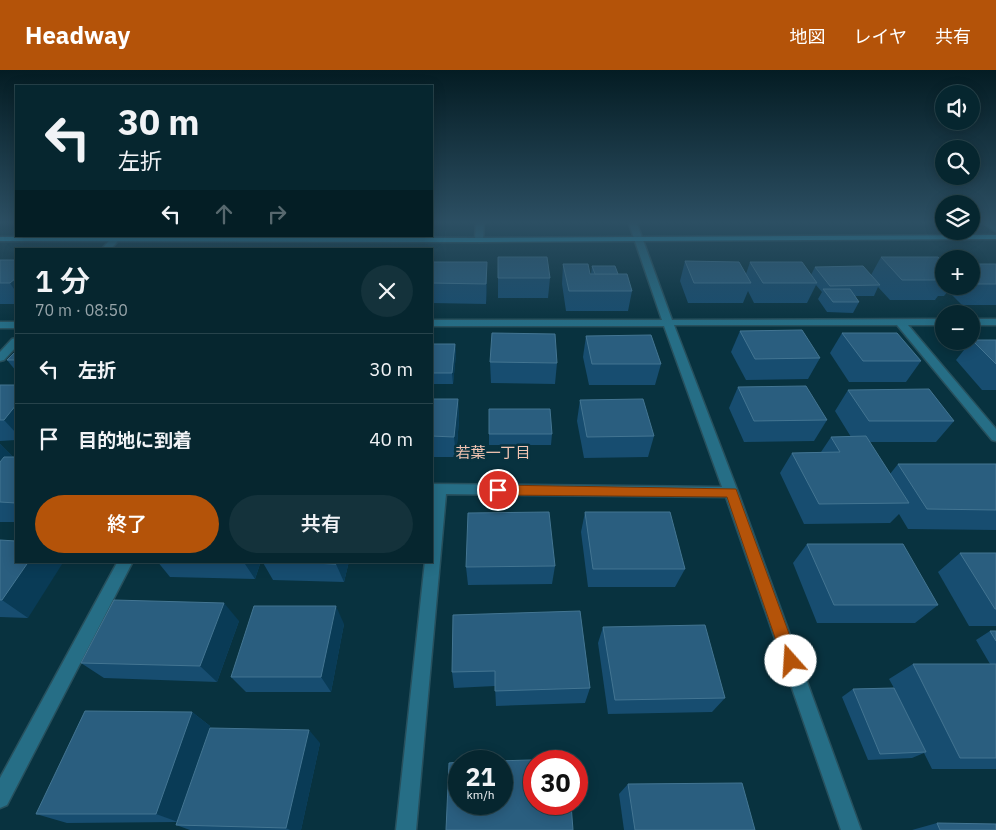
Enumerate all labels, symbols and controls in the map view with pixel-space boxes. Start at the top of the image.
text: Headway [25,19,130,51]
text: 地図 [790,25,826,48]
text: レイヤ [854,25,907,48]
text: 共有 [935,25,971,48]
map controls [935,85,980,350]
button: sound [935,85,980,130]
text: 30 m [118,99,200,145]
icon: left [35,105,100,170]
button: search [935,140,980,185]
text: 左折 [118,146,162,175]
button: layers [935,195,980,240]
icon: left [157,200,185,228]
icon: ahead [210,200,238,228]
icon: right [263,200,291,228]
button: + [935,250,980,295]
text: 1 分 [35,261,90,300]
button: close [361,265,413,317]
text: 70 m · 08:50 [35,300,128,320]
button: − [935,305,980,350]
icon: left [35,355,63,383]
text: 30 m [369,357,413,381]
text: 左折 [78,358,116,382]
icon: arrive [35,425,63,453]
text: 40 m [369,427,413,451]
text: 目的地に到着 [78,428,192,452]
district label: 若葉一丁目 [455,443,531,462]
pin [477,469,519,511]
icon: arrive [484,476,512,504]
button: 終了 [35,495,219,553]
button: 共有 [229,495,413,553]
position arrow [764,634,816,686]
speed limit sign: 30 [523,750,588,815]
text: 21 [465,760,496,793]
text: km/h [466,787,495,802]

